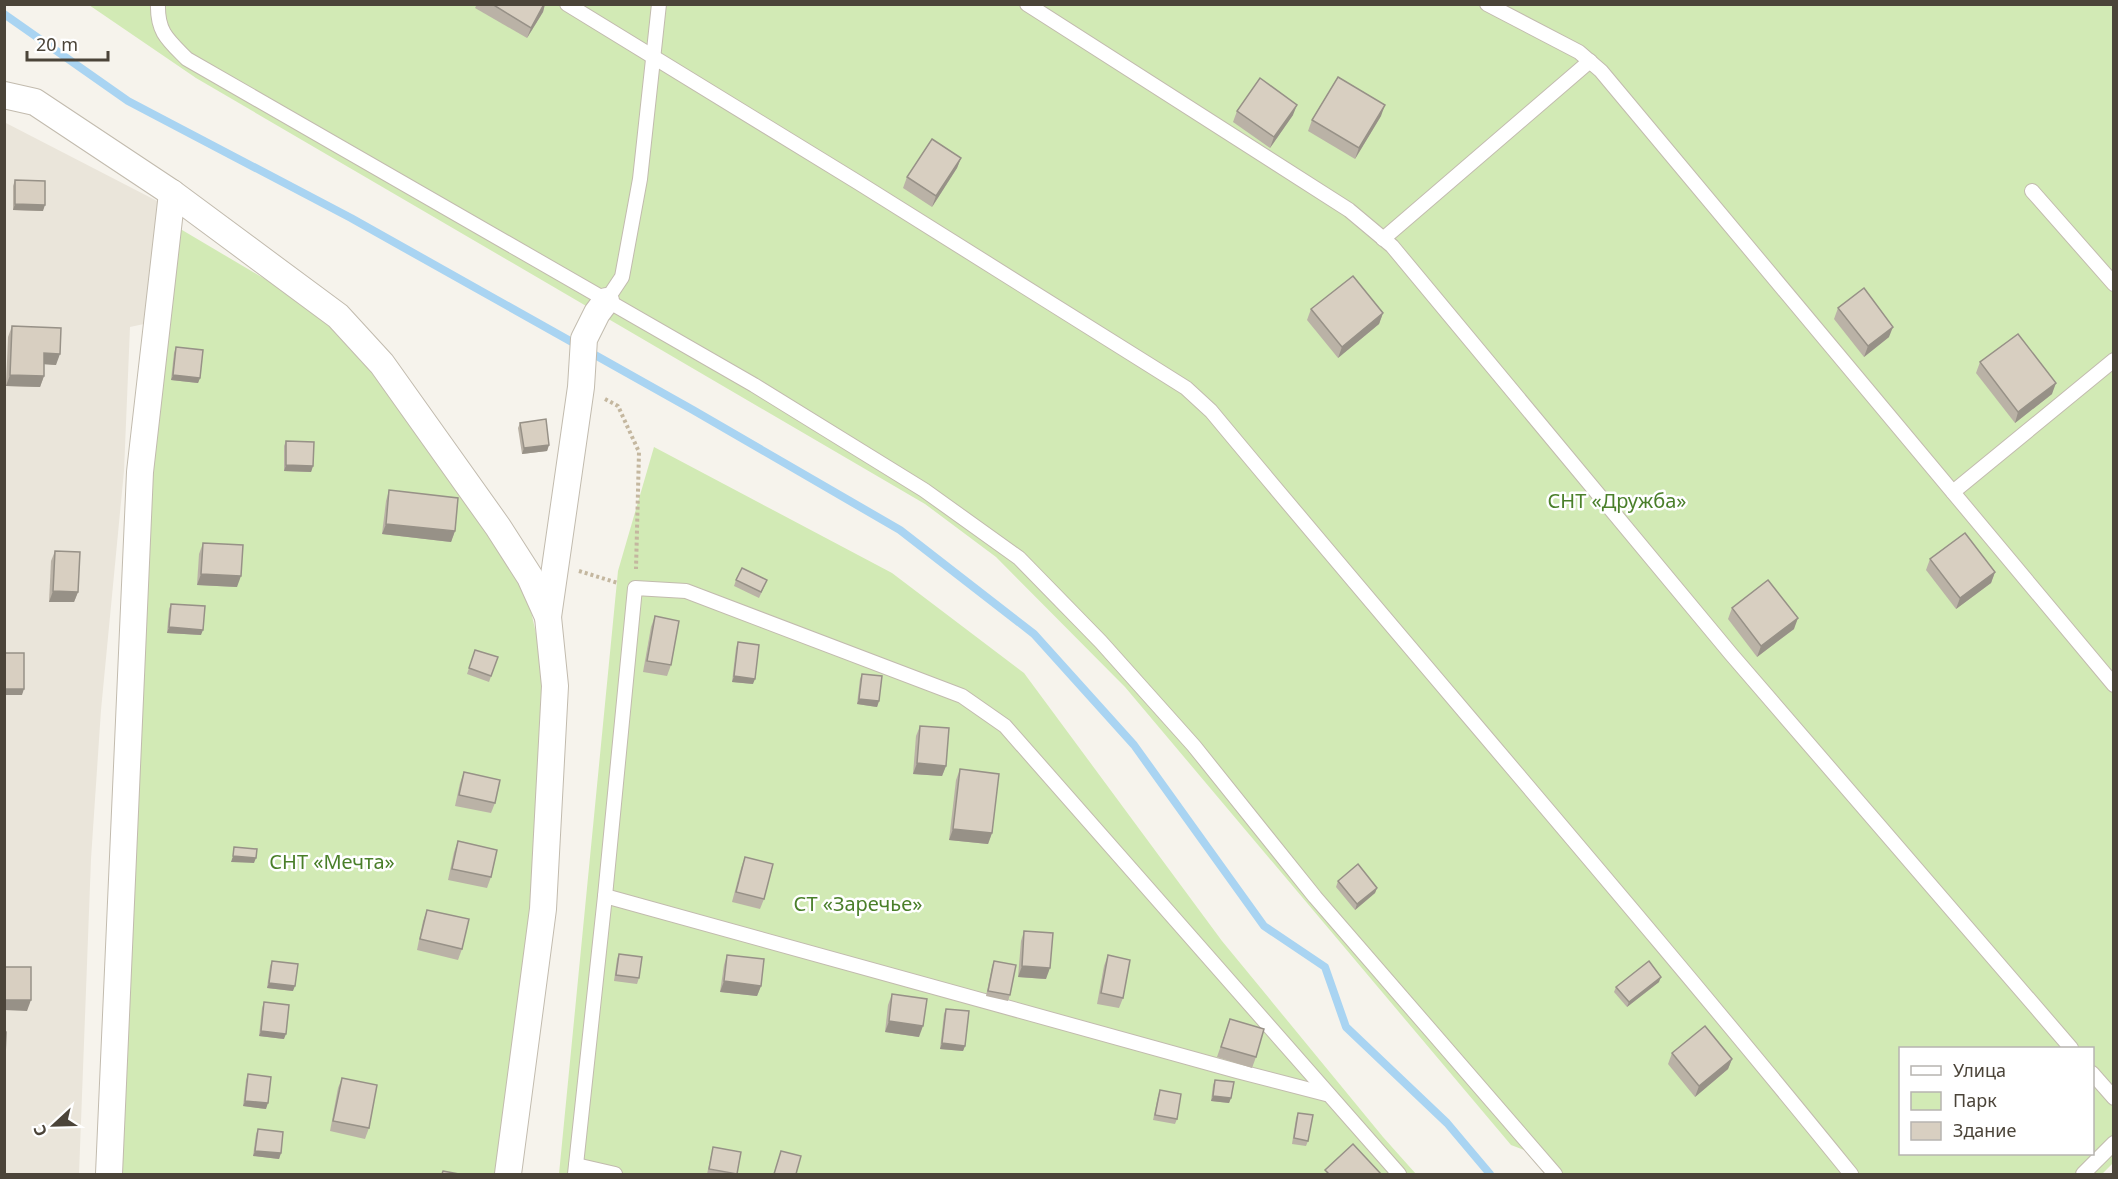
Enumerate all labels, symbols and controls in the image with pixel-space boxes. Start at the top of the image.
scale bar [27,24,108,62]
text: 20 m [36,32,78,56]
park label: СНТ «Дружба» [1548,487,1686,514]
park label: СНТ «Мечта» [269,848,395,875]
park label: СТ «Заречье» [794,890,922,917]
legend [1899,1047,2094,1155]
text: Улица [1953,1058,2006,1082]
text: Парк [1953,1088,1997,1112]
north arrow [24,1095,84,1155]
text: Здание [1953,1118,2017,1142]
text: С [28,1122,52,1140]

